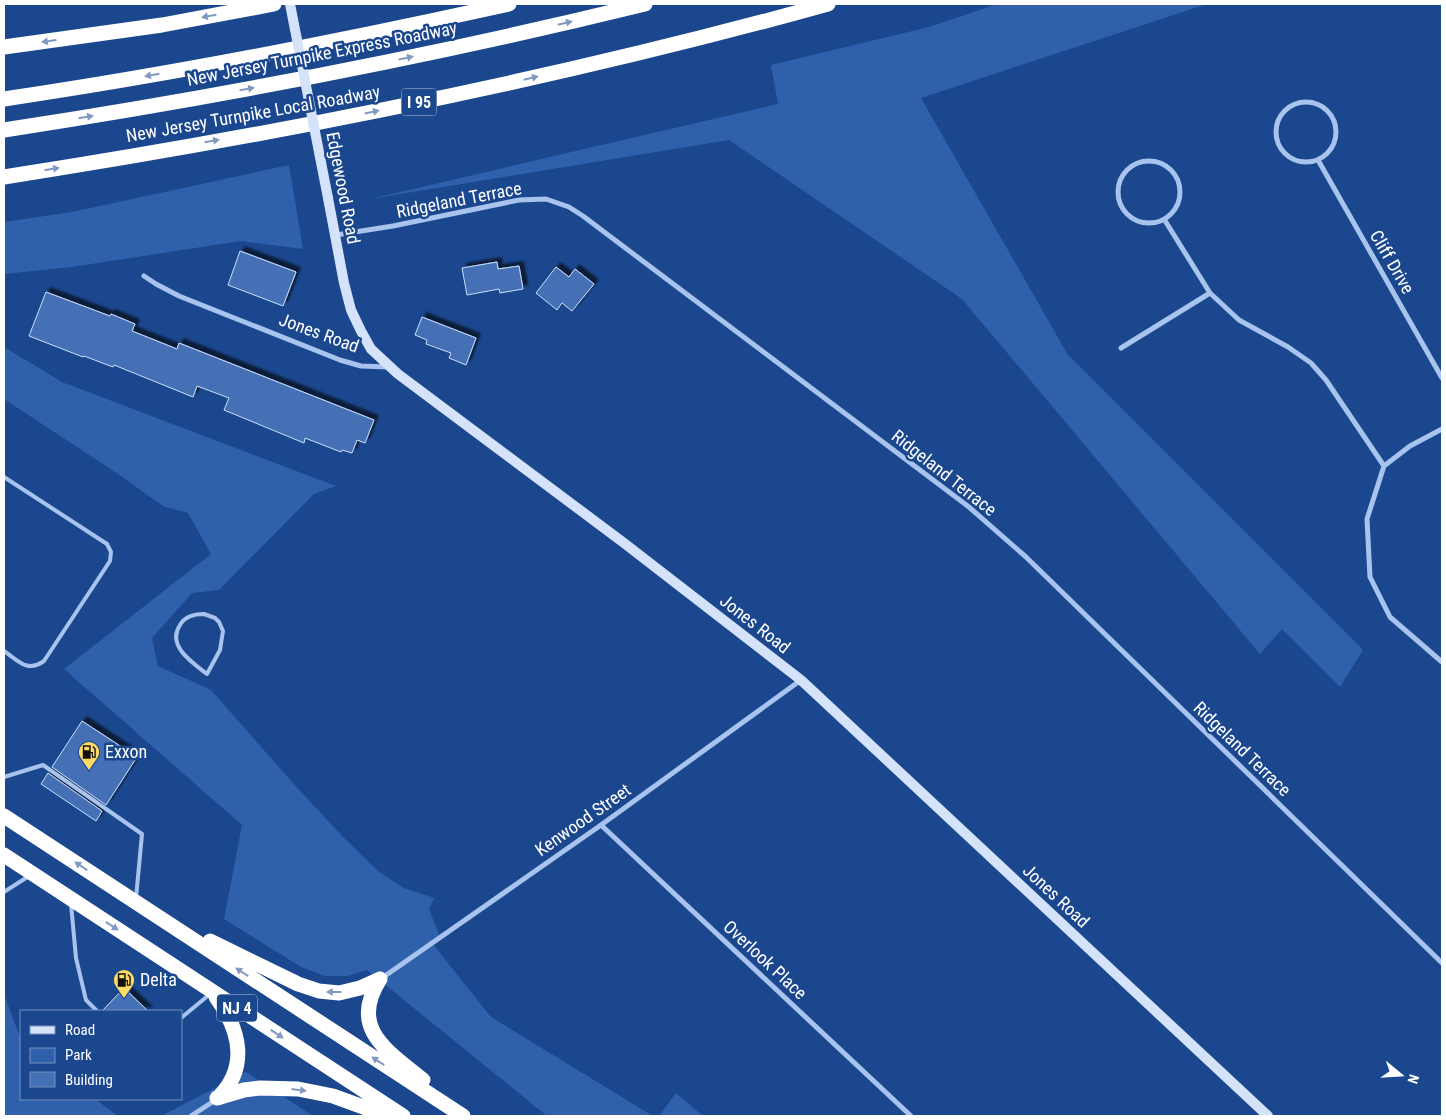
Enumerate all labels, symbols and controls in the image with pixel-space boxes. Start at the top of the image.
one-way arrow [201,13,217,21]
street label: New Jersey Turnpike Express Roadway [185,17,459,90]
one-way arrow [557,19,572,27]
one-way arrow [40,37,56,45]
one-way arrow [399,54,414,62]
one-way arrow [144,71,160,79]
one-way arrow [523,74,538,82]
street label: New Jersey Turnpike Local Roadway [124,81,382,146]
one-way arrow [239,85,255,93]
road number: I 95 [402,88,436,115]
one-way arrow [364,108,379,116]
one-way arrow [79,112,95,120]
street label: Edgewood Road [322,130,365,246]
one-way arrow [204,137,220,145]
one-way arrow [44,165,60,173]
street label: Ridgeland Terrace [395,177,523,222]
street label: Cliff Drive [1366,226,1419,297]
street label: Jones Road [276,308,362,357]
street label: Ridgeland Terrace [888,425,1001,520]
street label: Jones Road [716,590,795,658]
street label: Ridgeland Terrace [1189,697,1295,800]
fuel station icon: Exxon [77,740,101,771]
place label: Exxon [105,741,147,762]
street label: Kenwood Street [531,779,635,860]
street label: Jones Road [1019,860,1094,932]
one-way arrow [74,861,87,871]
street label: Overlook Place [719,916,811,1004]
one-way arrow [105,921,118,931]
one-way arrow [235,967,249,977]
fuel station icon: Delta [112,968,136,999]
place label: Delta [140,969,177,990]
one-way arrow [326,988,342,996]
road number: NJ 4 [217,994,257,1021]
legend [20,1010,182,1100]
text: Road [65,1021,95,1039]
one-way arrow [270,1029,284,1039]
text: Park [65,1046,92,1064]
north arrow [1376,1050,1426,1100]
one-way arrow [371,1056,385,1066]
text: Building [65,1071,113,1089]
text: N [1404,1072,1422,1086]
one-way arrow [292,1086,308,1094]

